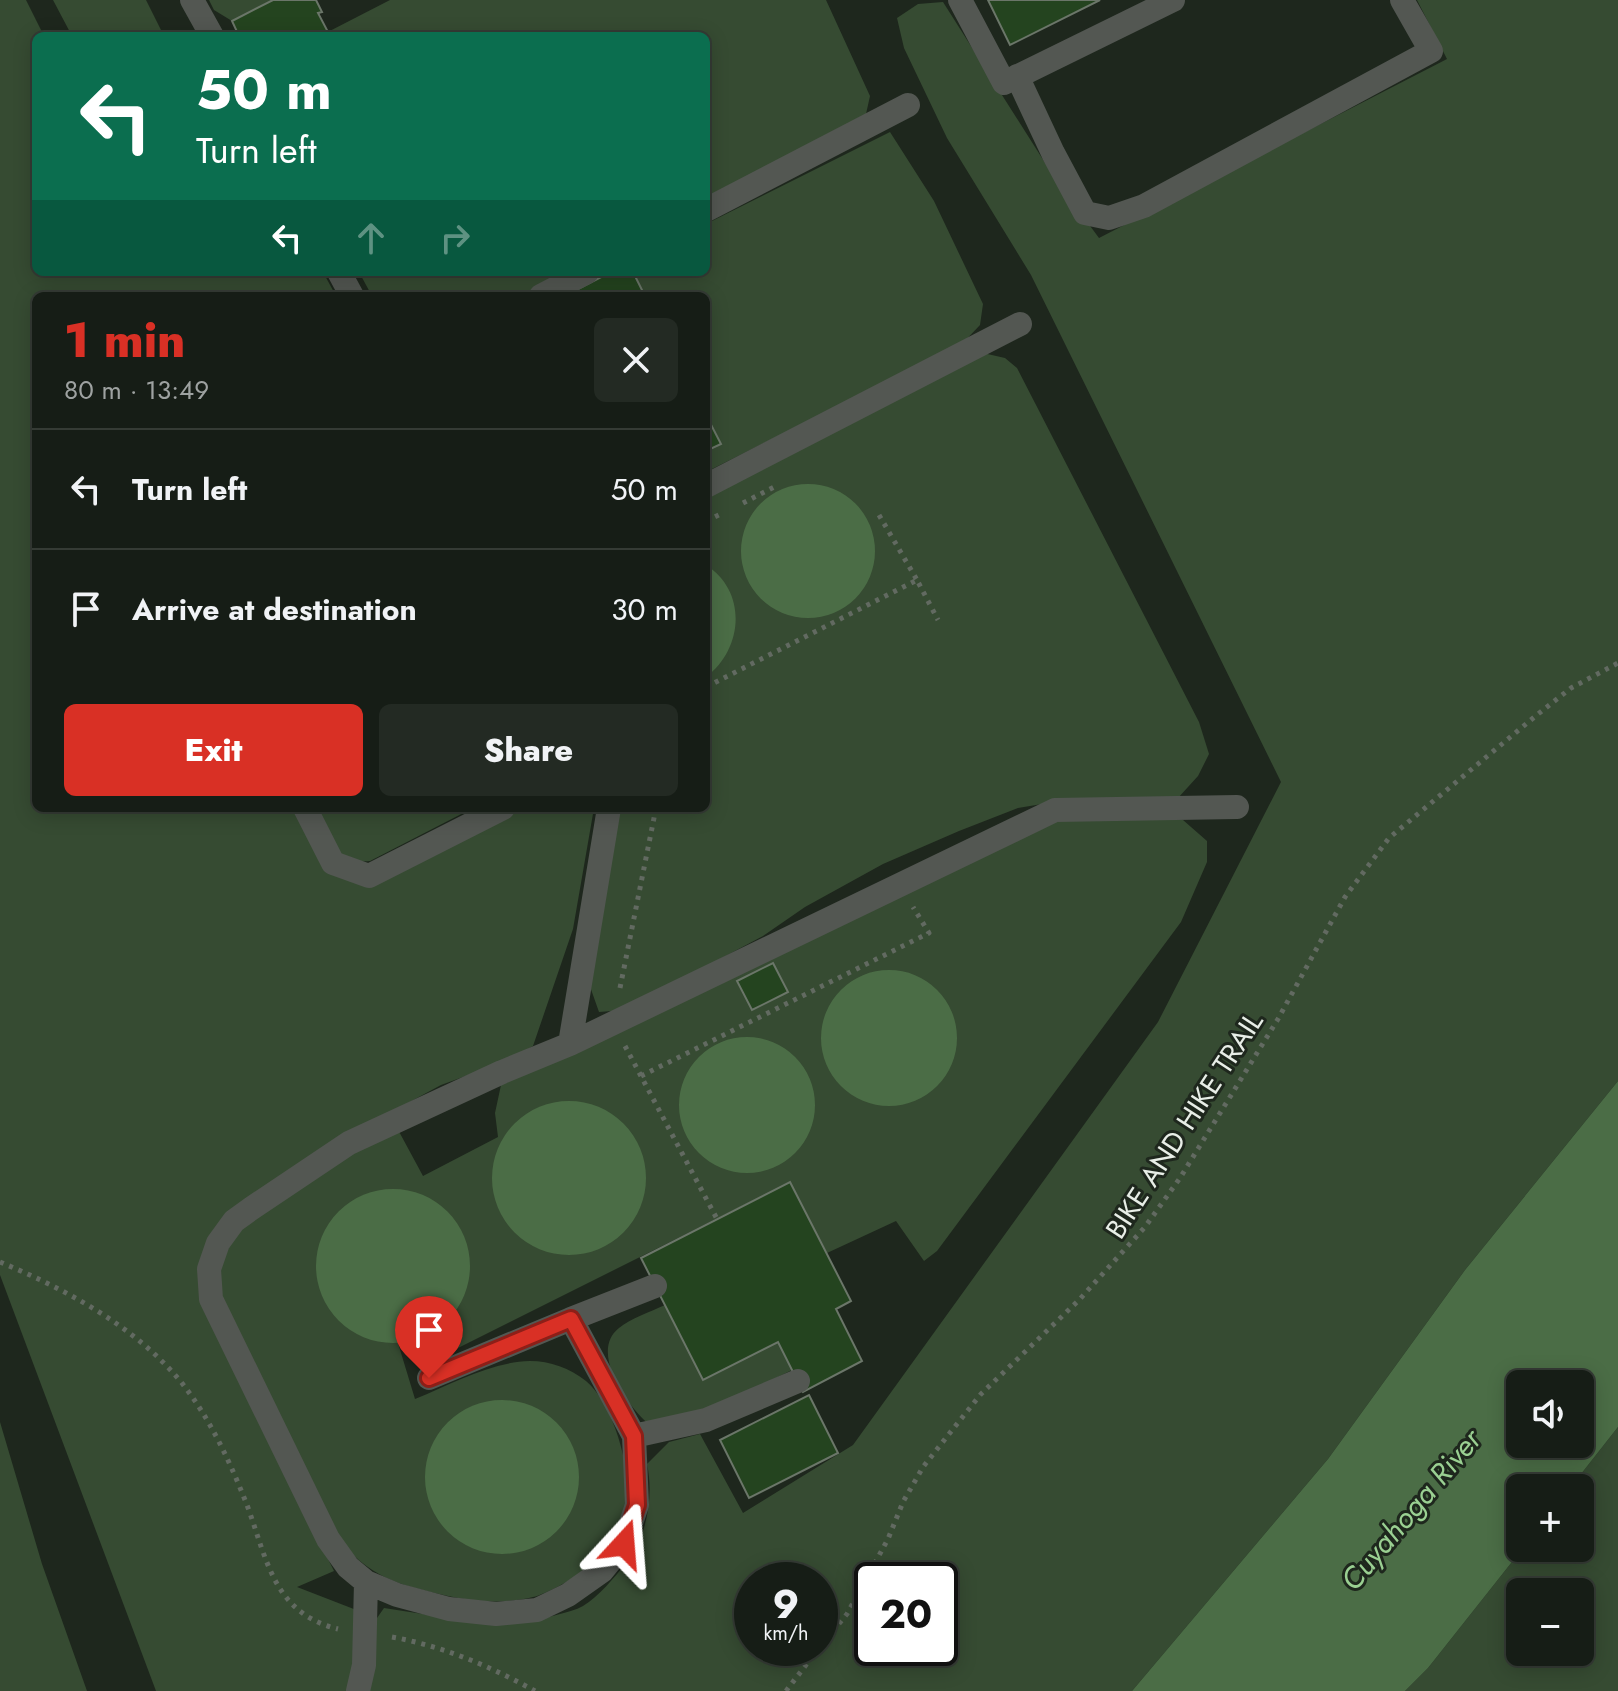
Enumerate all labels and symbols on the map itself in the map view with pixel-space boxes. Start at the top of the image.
street label: BIKE AND HIKE TRAIL [1096,1004,1273,1247]
pin [395,1296,463,1378]
water label: Cuyahoga River [1330,1418,1492,1600]
position arrow [582,1502,666,1586]
speed limit sign: 20 [854,1562,958,1666]

